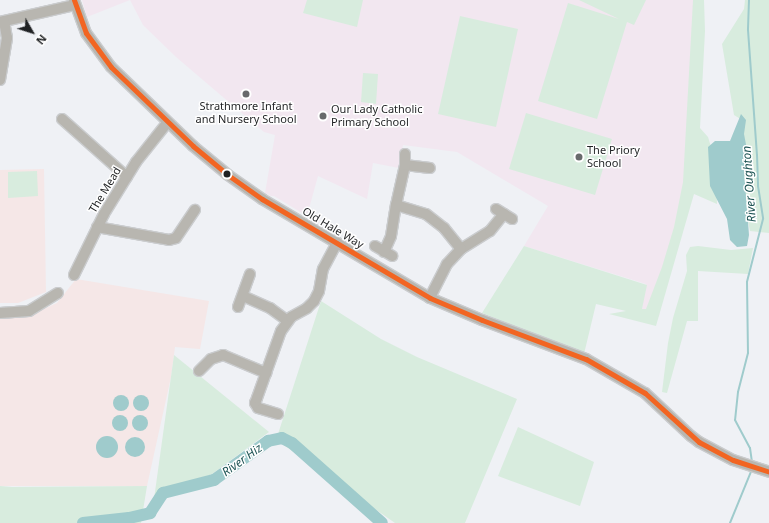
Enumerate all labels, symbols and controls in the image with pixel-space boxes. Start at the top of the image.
north arrow [12,12,52,52]
text: N [33,32,50,48]
marker: Strathmore Infant and Nursery School [241,89,251,99]
place label: Strathmore Infant and Nursery School [195,100,297,126]
place label: Our Lady Catholic Primary School [331,103,422,129]
marker: Our Lady Catholic Primary School [318,111,328,121]
place label: The Priory School [587,144,640,170]
water label: River Oughton [739,145,759,223]
marker: The Priory School [574,152,584,162]
street label: The Mead [86,165,124,215]
unlabelled marker [222,169,232,179]
street label: Old Hale Way [300,205,366,251]
water label: River Hiz [219,441,265,479]

